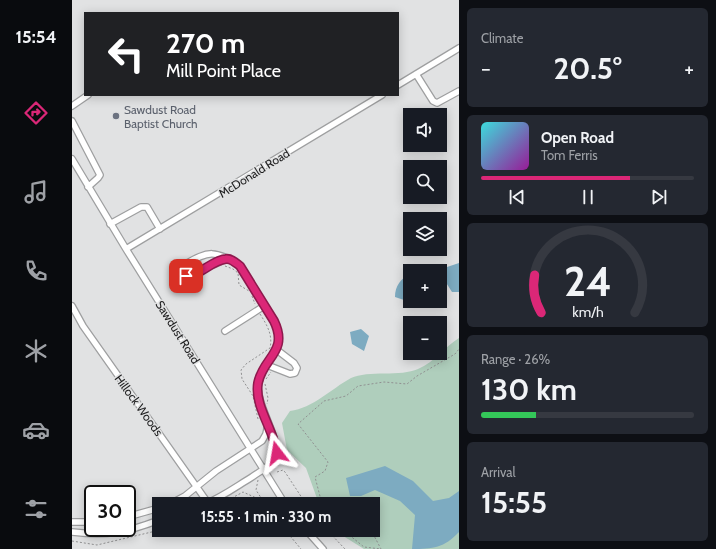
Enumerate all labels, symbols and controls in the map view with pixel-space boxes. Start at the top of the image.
text: 15:54 [15,26,57,48]
text: 270 m [166,26,245,60]
icon: left [100,28,152,80]
text: Climate [481,30,523,46]
text: 20.5° [553,50,622,87]
text: − [481,55,491,82]
text: + [684,55,694,82]
text: Mill Point Place [166,60,281,82]
icon: directions [22,99,50,127]
place label: Sawdust Road Baptist Church [124,102,198,131]
map controls [403,108,447,360]
button: sound [403,108,447,152]
marker: Sawdust Road Baptist Church [111,111,121,121]
text: Open Road [541,129,614,147]
street label: McDonald Road [216,145,292,201]
text: Tom Ferris [541,147,598,163]
button: search [403,160,447,204]
icon: music [22,178,50,206]
icon: previous [506,186,528,208]
icon: pause [577,186,599,208]
icon: next [648,186,670,208]
button: layers [403,212,447,256]
text: 24 [564,255,611,305]
icon: phone [22,257,50,285]
pin [169,259,203,293]
button: + [403,264,447,308]
icon: arrive [175,265,197,287]
street label: Sawdust Road [153,298,203,366]
text: km/h [572,302,603,320]
button: − [403,316,447,360]
icon: climate [22,337,50,365]
text: Range · 26% [481,351,550,367]
street label: Hillock Woods [112,371,166,439]
text: 130 km [481,371,577,408]
icon: car [22,416,50,444]
position arrow [256,432,298,474]
text: Arrival [481,464,516,480]
text: 15:55 [481,484,547,521]
speed limit sign: 30 [84,485,136,537]
icon: filters [22,495,50,523]
text: 15:55 · 1 min · 330 m [201,508,331,526]

